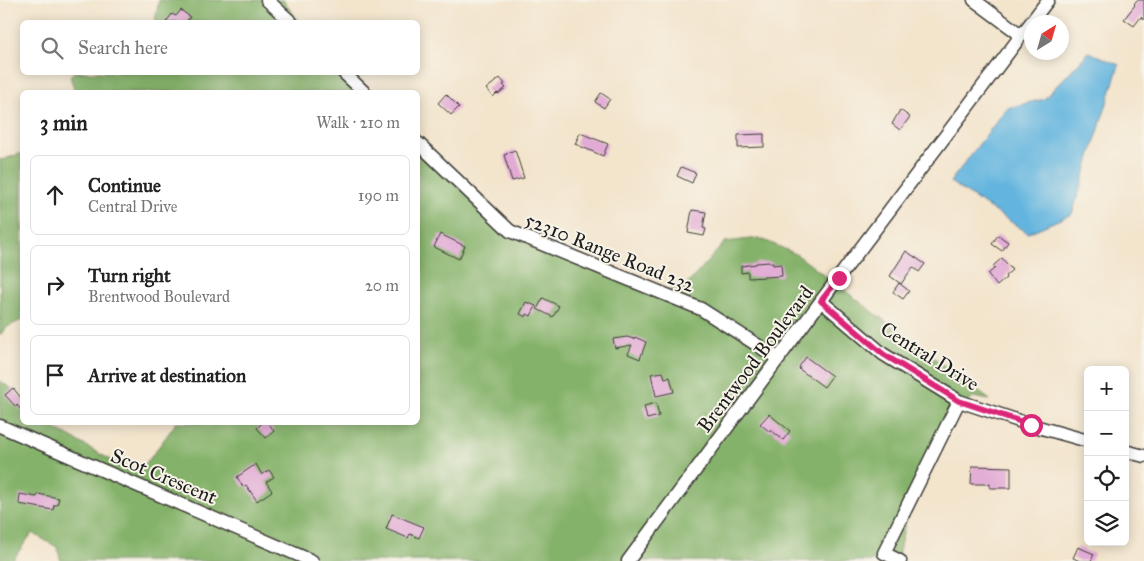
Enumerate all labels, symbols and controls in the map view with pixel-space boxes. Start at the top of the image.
north arrow [1024,15,1069,60]
search box [20,20,420,75]
icon: search [38,34,66,62]
text: Search here [78,36,168,59]
text: 3 min [40,110,88,136]
text: Walk · 210 m [316,113,400,132]
text: Continue [88,174,161,197]
icon: ahead [41,181,69,209]
text: 190 m [358,186,399,205]
text: Central Drive [88,197,177,216]
street label: 52310 Range Road 232 [521,207,698,298]
text: Turn right [88,264,171,287]
route end [828,267,851,290]
icon: right [41,271,69,299]
text: 20 m [365,276,399,295]
street label: Brentwood Boulevard [692,281,818,437]
text: Brentwood Boulevard [88,287,230,306]
street label: Central Drive [876,316,984,396]
icon: arrive [41,361,69,389]
text: Arrive at destination [88,364,246,387]
map controls [1084,366,1129,546]
button: + [1084,366,1129,411]
button: − [1084,411,1129,456]
route start [1020,414,1043,437]
street label: Scot Crescent [107,443,221,509]
button: locate [1084,456,1129,501]
button: layers [1084,501,1129,546]

